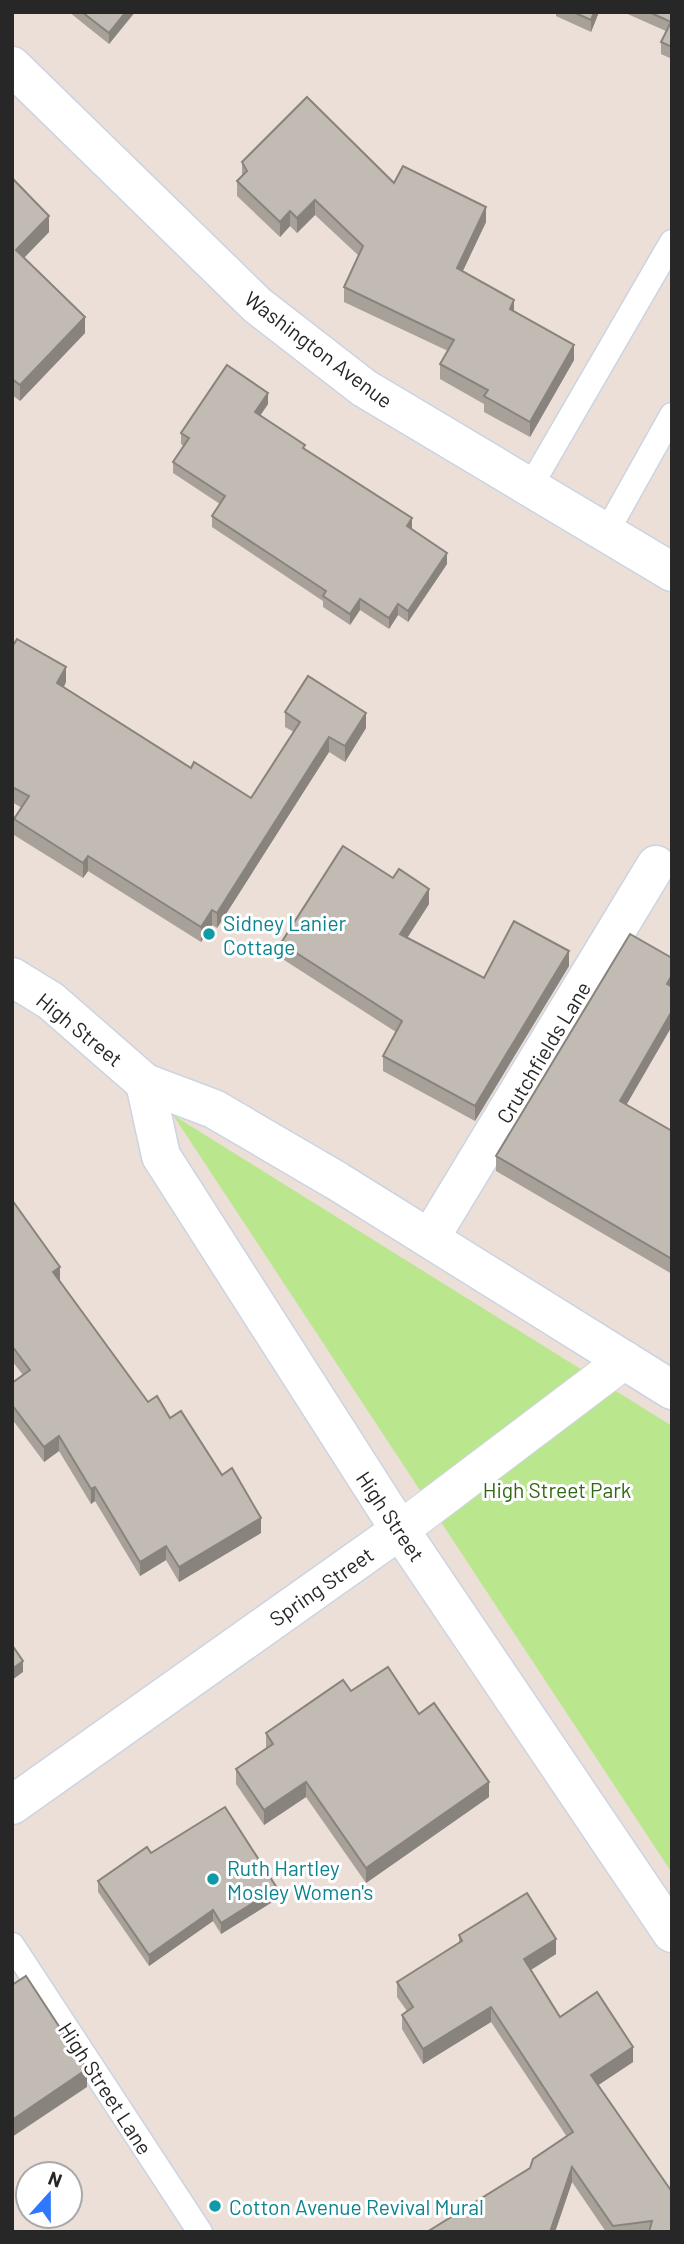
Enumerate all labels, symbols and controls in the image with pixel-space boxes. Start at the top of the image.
street label: Washington Avenue [240,285,398,413]
place label: Sidney Lanier Cottage [223,910,347,959]
marker: Sidney Lanier Cottage [201,926,217,942]
street label: Crutchfields Lane [491,977,595,1127]
street label: High Street [32,987,128,1071]
street label: High Street [352,1466,430,1566]
park label: High Street Park [483,1477,631,1502]
street label: Spring Street [264,1541,378,1631]
place label: Ruth Hartley Mosley Women's [227,1855,373,1904]
marker: Ruth Hartley Mosley Women's [205,1871,221,1887]
street label: High Street Lane [54,2017,158,2159]
north arrow [14,2160,84,2230]
text: N [45,2166,65,2192]
place label: Cotton Avenue Revival Mural [229,2194,484,2219]
marker: Cotton Avenue Revival Mural [207,2198,223,2214]

